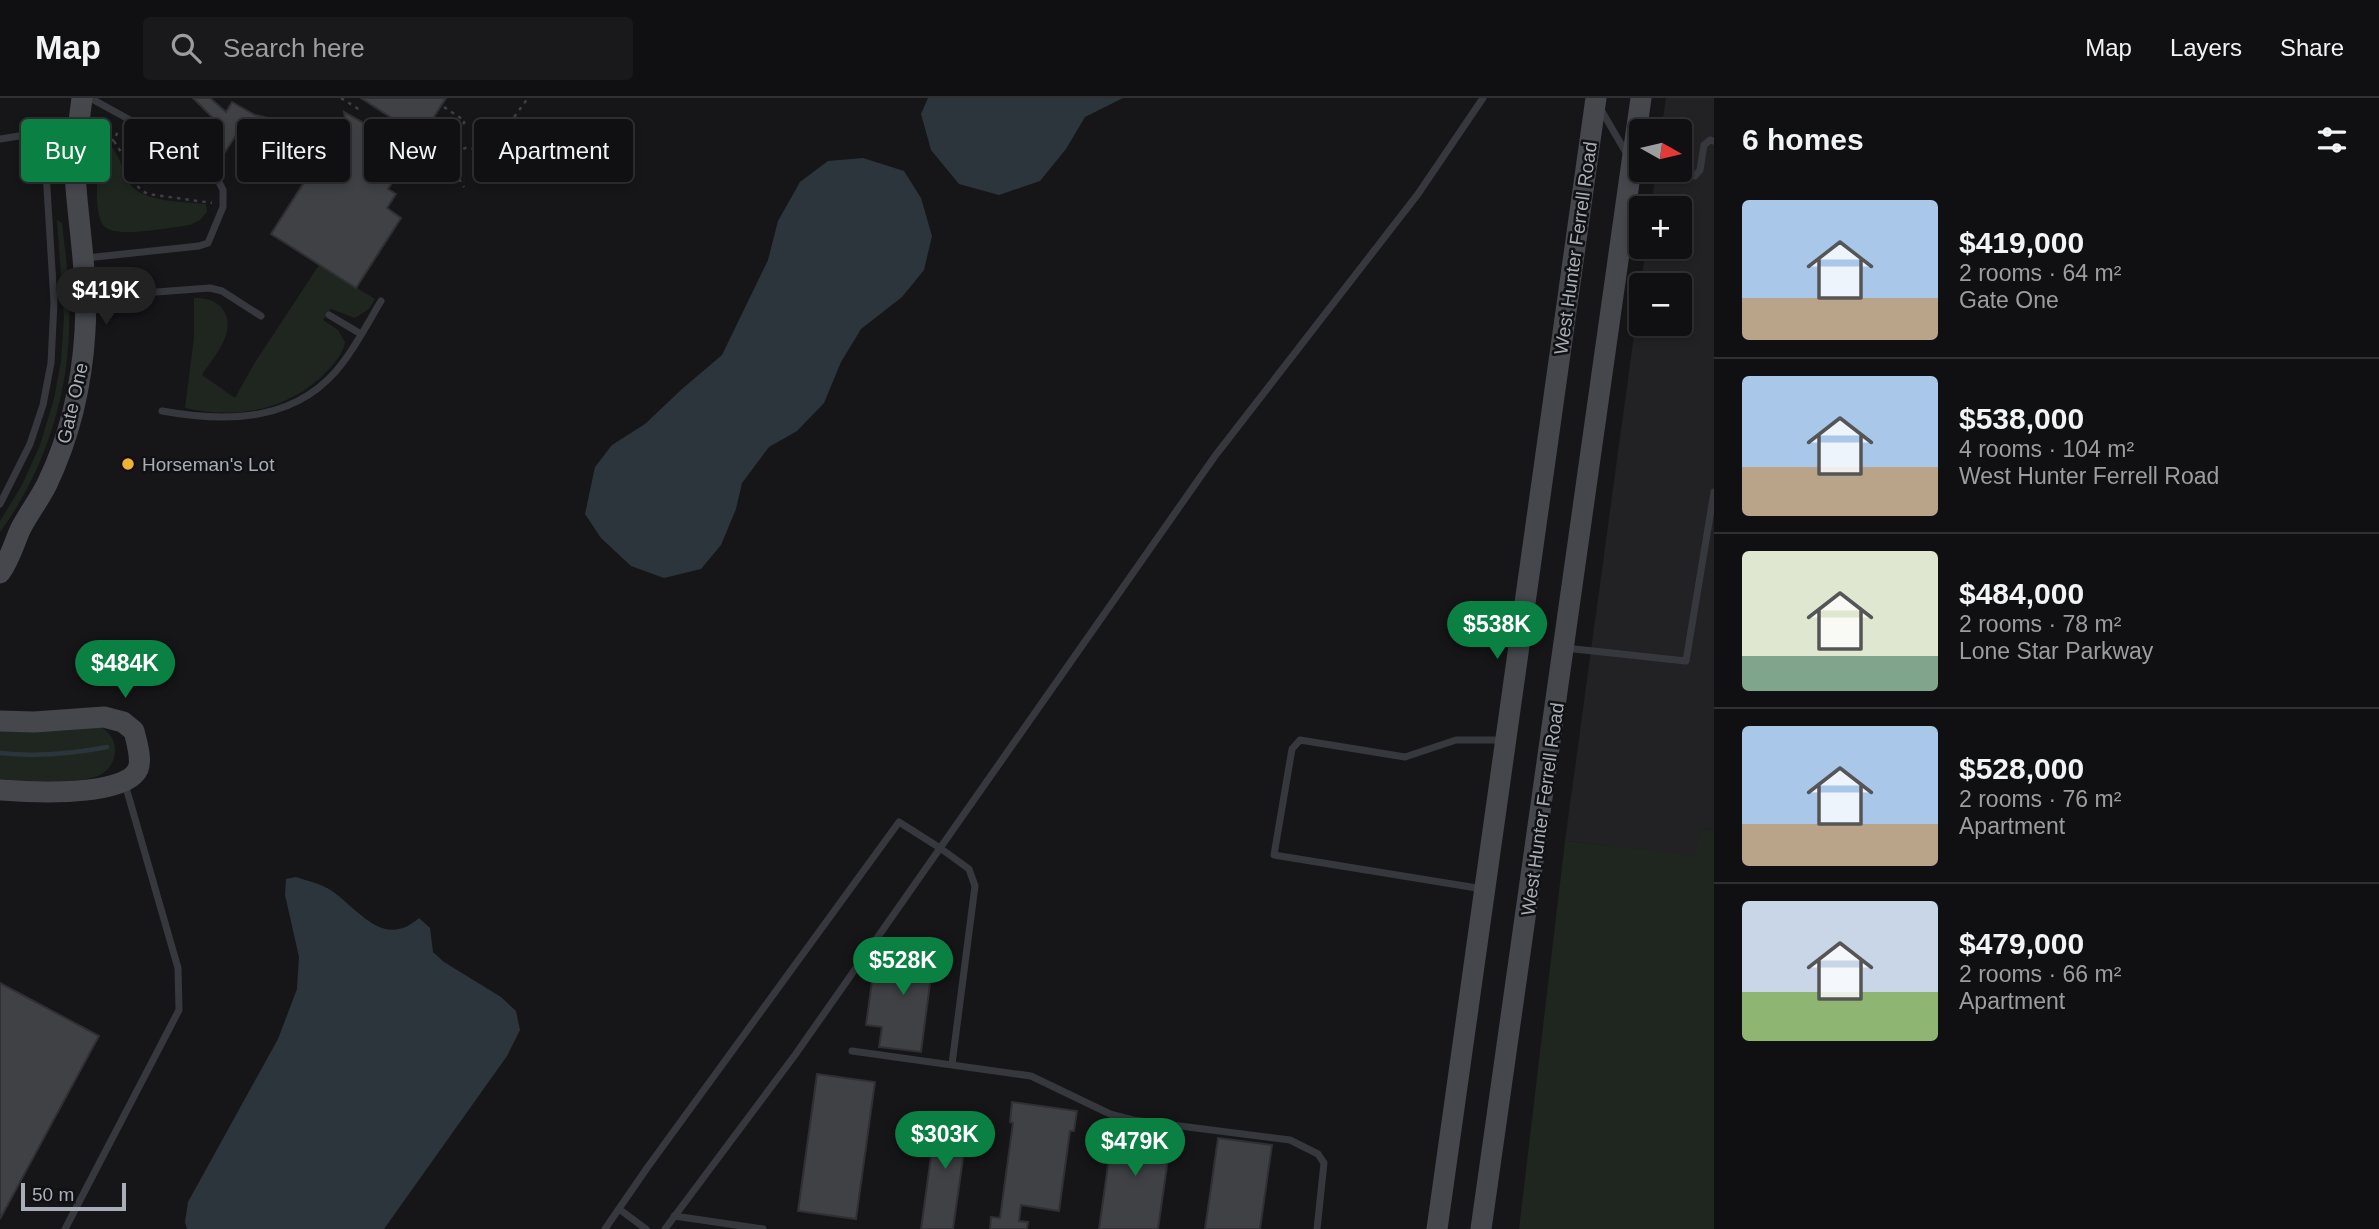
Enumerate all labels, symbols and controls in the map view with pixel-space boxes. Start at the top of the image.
search box [143,17,633,80]
text: Map [35,29,101,66]
icon: search [167,29,205,67]
text: Search here [223,33,365,63]
text: Map [2085,34,2132,61]
text: Layers [2170,34,2242,61]
text: Share [2280,34,2344,61]
chip: Buy [21,119,110,182]
chip: Rent [124,119,223,182]
chip: Filters [237,119,350,182]
chip: New [364,119,460,182]
chip: Apartment [474,119,633,182]
north arrow [1629,119,1692,182]
map controls [1629,119,1692,336]
icon: filters [2313,121,2351,159]
text: 6 homes [1742,123,1864,156]
street label: West Hunter Ferrell Road [1550,140,1601,356]
button: + [1629,196,1692,259]
text: $419,000 [1959,226,2084,259]
icon: home [1798,228,1882,312]
text: 2 rooms · 64 m² [1959,260,2121,286]
pin: $419K [57,268,155,327]
button: − [1629,273,1692,336]
text: $419K [72,277,140,303]
text: Gate One [1959,287,2059,313]
street label: Gate One [53,361,92,446]
text: $538,000 [1959,402,2084,435]
icon: home [1798,404,1882,488]
text: 4 rooms · 104 m² [1959,436,2134,462]
place label: Horseman's Lot [142,454,275,475]
marker: Horseman's Lot [120,456,136,472]
text: West Hunter Ferrell Road [1959,463,2219,489]
text: $484,000 [1959,577,2084,610]
icon: home [1798,579,1882,663]
pin: $538K [1448,602,1546,661]
text: $538K [1463,611,1531,637]
text: 2 rooms · 78 m² [1959,611,2121,637]
text: Lone Star Parkway [1959,638,2153,664]
pin: $484K [76,640,174,700]
text: $484K [91,650,159,676]
street label: West Hunter Ferrell Road [1517,701,1568,917]
text: $528,000 [1959,752,2084,785]
icon: home [1798,754,1882,838]
text: 2 rooms · 76 m² [1959,786,2121,812]
text: Apartment [1959,813,2065,839]
text: $479,000 [1959,927,2084,960]
icon: home [1798,929,1882,1013]
pin: $528K [854,937,952,997]
text: $528K [869,947,937,973]
text: 2 rooms · 66 m² [1959,961,2121,987]
text: Apartment [1959,988,2065,1014]
pin: $303K [896,1112,994,1171]
pin: $479K [1086,1118,1184,1178]
text: $303K [911,1121,979,1147]
text: $479K [1101,1128,1169,1154]
scale bar [21,1180,126,1212]
text: 50 m [32,1184,74,1205]

